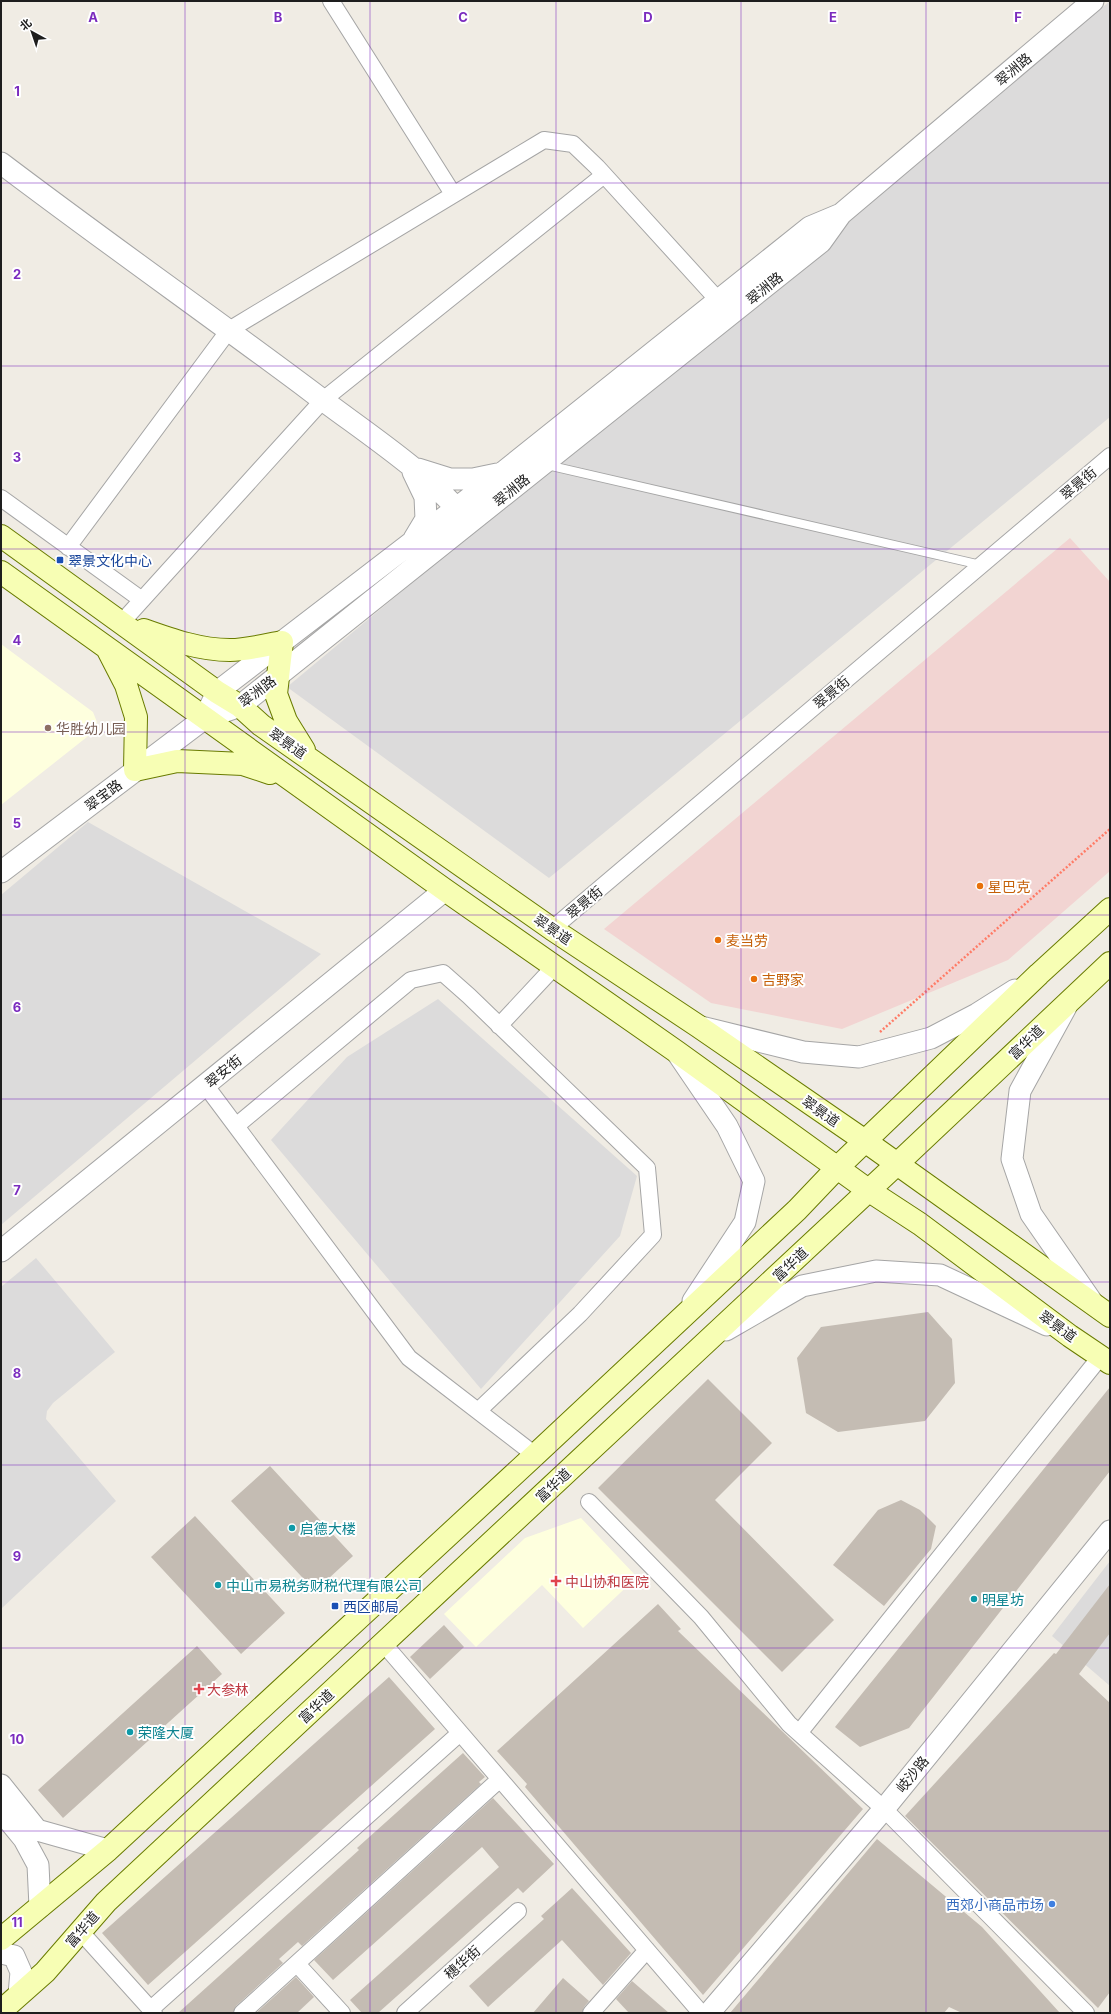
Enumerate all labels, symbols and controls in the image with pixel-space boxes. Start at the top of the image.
text: A [88,9,98,25]
text: B [274,9,283,25]
text: C [458,9,468,25]
text: D [643,9,653,25]
text: E [829,9,837,25]
text: F [1014,9,1022,25]
north arrow [12,12,52,52]
text: 北 [17,15,34,33]
street label: 翠洲路 [991,49,1035,89]
text: 1 [14,83,20,99]
text: 2 [13,266,21,282]
street label: 翠洲路 [742,268,786,308]
text: 3 [13,449,21,465]
street label: 翠景街 [1056,463,1100,503]
street label: 翠洲路 [489,470,533,510]
place label: 翠景文化中心 [68,552,152,569]
marker: 翠景文化中心 [55,555,65,565]
text: 4 [13,632,22,648]
street label: 翠洲路 [235,672,279,710]
street label: 翠景街 [809,672,853,712]
place label: 华胜幼儿园 [56,720,126,737]
marker: 华胜幼儿园 [43,723,53,733]
street label: 翠景道 [266,724,310,762]
street label: 翠宝路 [81,776,125,814]
text: 5 [13,815,21,831]
place label: 星巴克 [988,878,1030,895]
marker: 星巴克 [975,881,985,891]
street label: 翠景街 [562,882,606,922]
street label: 翠景道 [531,910,575,948]
place label: 麦当劳 [726,932,768,949]
marker: 麦当劳 [713,935,723,945]
place label: 吉野家 [762,971,804,988]
marker: 吉野家 [749,974,759,984]
text: 6 [13,999,21,1015]
street label: 富华道 [1005,1021,1047,1063]
street label: 翠安街 [201,1051,245,1091]
street label: 翠景道 [799,1092,843,1130]
text: 7 [13,1182,21,1198]
street label: 富华道 [769,1243,811,1285]
street label: 翠景道 [1036,1307,1080,1345]
text: 8 [13,1365,21,1381]
street label: 富华道 [532,1464,574,1506]
place label: 启德大楼 [300,1520,356,1537]
marker: 启德大楼 [287,1523,297,1533]
text: 9 [13,1548,21,1564]
place label: 中山协和医院 [565,1573,649,1590]
marker: 中山协和医院 [550,1575,562,1587]
place label: 中山市易税务财税代理有限公司 [226,1577,422,1594]
marker: 中山市易税务财税代理有限公司 [213,1580,223,1590]
place label: 明星坊 [982,1591,1024,1608]
marker: 明星坊 [969,1594,979,1604]
place label: 西区邮局 [343,1598,399,1615]
marker: 西区邮局 [330,1601,340,1611]
place label: 大参林 [207,1681,249,1698]
marker: 大参林 [194,1684,204,1694]
street label: 富华道 [295,1685,337,1727]
place label: 荣隆大厦 [138,1724,194,1741]
marker: 荣隆大厦 [125,1727,135,1737]
text: 10 [10,1731,24,1747]
street label: 岐沙路 [892,1752,932,1796]
place label: 西郊小商品市场 [946,1896,1044,1913]
marker: 西郊小商品市场 [1047,1899,1057,1909]
street label: 富华道 [62,1908,102,1950]
text: 11 [11,1914,23,1930]
street label: 穗华街 [441,1942,483,1982]

